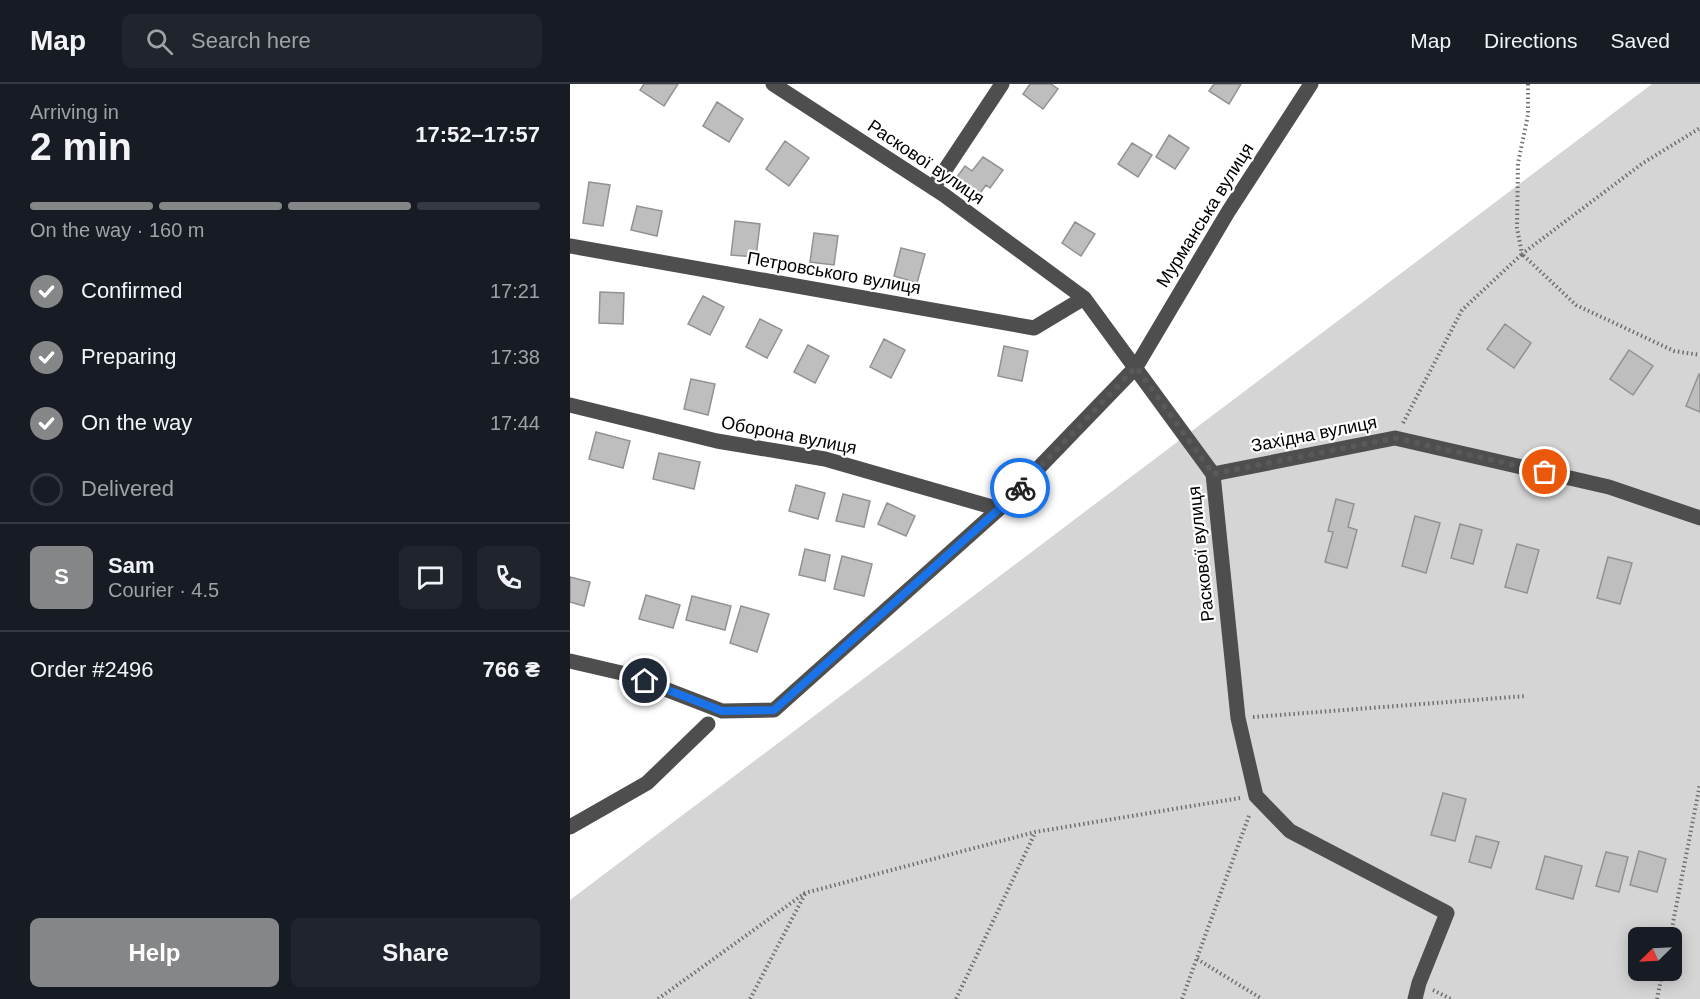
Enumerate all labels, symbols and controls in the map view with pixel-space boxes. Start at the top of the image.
search box [122,14,542,68]
text: Map [30,25,86,56]
icon: search [143,25,176,58]
text: Search here [191,28,311,53]
text: Map [1410,29,1451,52]
text: Directions [1484,29,1577,52]
text: Saved [1610,29,1670,52]
text: Arriving in [30,101,119,123]
street label: Раскової вулиця [864,116,988,208]
text: 17:52–17:57 [415,122,540,147]
text: 2 min [30,125,132,168]
street label: Мурманська вулиця [1152,139,1258,291]
text: On the way · 160 m [30,219,205,241]
street label: Петровського вулиця [746,248,922,298]
icon: check [30,275,63,308]
text: Confirmed [81,278,182,303]
text: 17:21 [490,280,540,302]
icon: check [30,341,63,374]
text: Preparing [81,344,176,369]
text: 17:38 [490,346,540,368]
icon: check [30,407,63,440]
text: On the way [81,410,192,435]
text: 17:44 [490,412,540,434]
street label: Оборона вулиця [720,412,858,458]
street label: Західна вулиця [1249,412,1379,456]
pin [1519,446,1570,497]
icon: bag [1528,455,1561,488]
courier [990,458,1050,518]
icon: bike [1004,472,1037,505]
text: Delivered [81,476,174,501]
street label: Раскової вулиця [1184,485,1218,623]
button: chat [399,546,462,609]
button: phone [477,546,540,609]
text: Sam [108,553,154,578]
text: S [54,564,69,589]
text: Courier · 4.5 [108,579,219,601]
pin [619,655,670,706]
text: Order #2496 [30,657,154,682]
text: 766 ₴ [483,657,540,682]
icon: home [628,664,661,697]
button: Help [30,918,279,987]
button: Share [291,918,540,987]
north arrow [1628,927,1682,981]
map controls [1628,927,1682,981]

